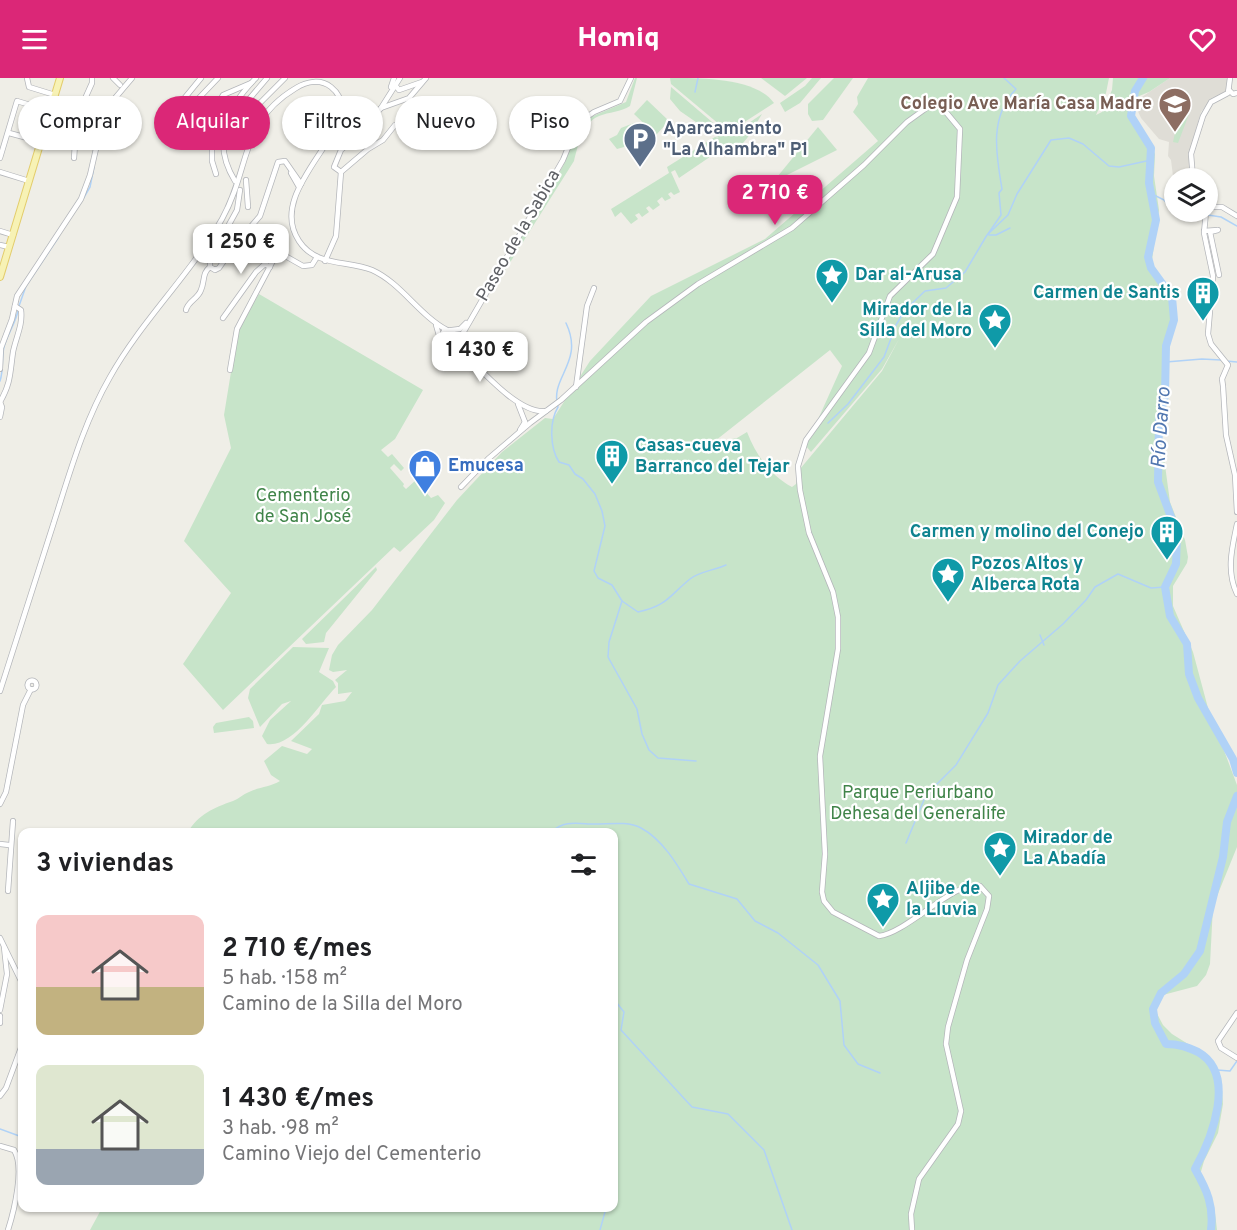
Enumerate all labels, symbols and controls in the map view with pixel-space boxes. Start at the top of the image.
text: Homiq [577,22,660,56]
icon: menu [18,23,51,56]
icon: heart [1186,23,1219,56]
school or university icon: Colegio Ave María Casa Madre [1157,86,1193,133]
place label: Colegio Ave María Casa Madre [900,93,1152,116]
chip: Comprar [18,96,142,150]
chip: Alquilar [154,96,270,150]
chip: Filtros [282,96,383,150]
chip: Nuevo [395,96,497,150]
chip: Piso [509,96,591,150]
place label: Aparcamiento "La Alhambra" P1 [663,118,808,162]
parking icon: Aparcamiento "La Alhambra" P1 [622,121,658,168]
street label: Paseo de la Sabica [472,166,566,306]
map controls [1164,168,1218,222]
button: layers [1164,168,1218,222]
pin: 2 710 € [720,175,830,226]
text: 2 710 € [741,181,809,207]
pin: 1 250 € [186,224,296,275]
text: 1 250 € [207,230,275,256]
place icon: Dar al-Arusa [814,257,850,304]
place label: Dar al-Arusa [855,264,962,287]
building icon: Carmen de Santis [1185,275,1221,322]
place label: Carmen de Santis [1033,282,1180,305]
place label: Mirador de la Silla del Moro [859,299,972,343]
place icon: Mirador de la Silla del Moro [977,302,1013,349]
pin: 1 430 € [425,332,535,383]
text: 1 430 € [446,338,514,364]
water label: Río Darro [1146,386,1178,470]
place label: Casas-cueva Barranco del Tejar [635,435,790,479]
building icon: Casas-cueva Barranco del Tejar [594,438,630,485]
shop icon: Emucesa [407,448,443,495]
place label: Emucesa [448,455,524,478]
park label: Cementerio de San José [255,485,351,529]
building icon: Carmen y molino del Conejo [1149,514,1185,561]
place label: Carmen y molino del Conejo [910,521,1144,544]
place label: Pozos Altos y Alberca Rota [971,553,1083,597]
place icon: Pozos Altos y Alberca Rota [930,556,966,603]
park label: Parque Periurbano Dehesa del Generalife [830,782,1006,826]
place label: Mirador de La Abadía [1023,827,1113,871]
place icon: Mirador de La Abadía [982,830,1018,877]
text: 3 viviendas [36,848,174,881]
icon: filters [567,848,600,881]
place label: Aljibe de la Lluvia [906,878,980,922]
place icon: Aljibe de la Lluvia [865,881,901,928]
text: 2 710 €/mes [222,933,372,966]
icon: home [84,939,156,1011]
text: 5 hab. · 158 m² [222,966,347,992]
text: Camino de la Silla del Moro [222,992,463,1018]
text: 1 430 €/mes [222,1083,374,1116]
icon: home [84,1089,156,1161]
text: 3 hab. · 98 m² [222,1116,339,1142]
text: Camino Viejo del Cementerio [222,1142,482,1168]

